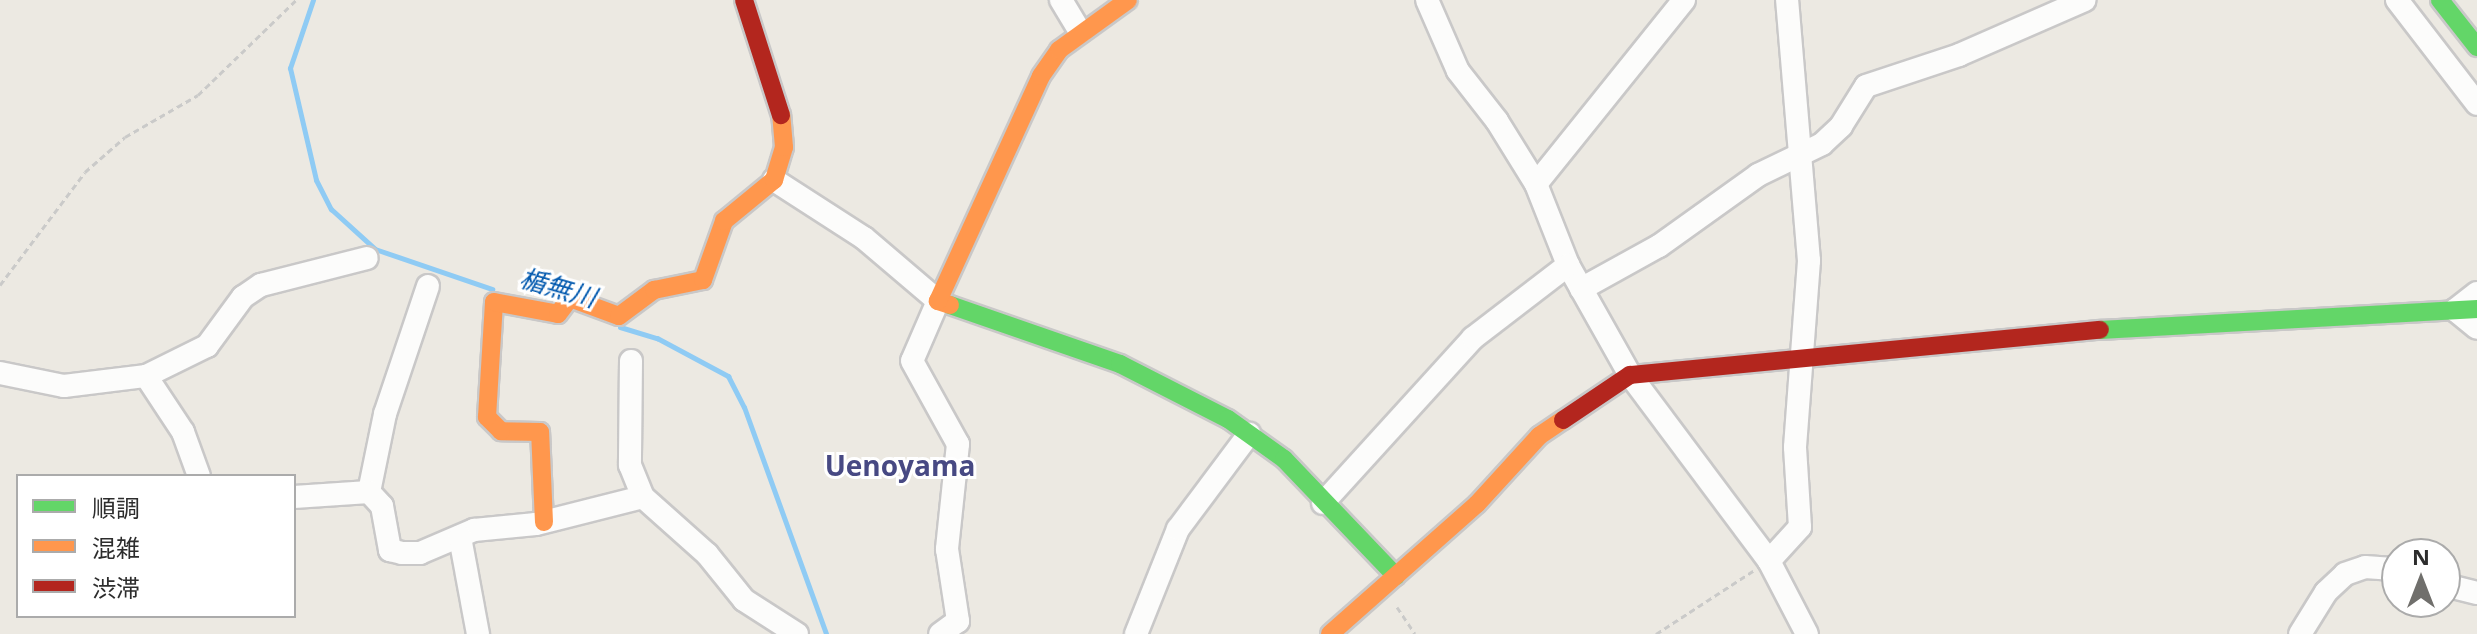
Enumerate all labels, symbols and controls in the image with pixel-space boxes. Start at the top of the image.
water label: 楯無川 [516,262,600,314]
district label: Uenoyama [825,448,975,482]
legend [16,474,296,618]
text: 順調 [92,491,140,524]
text: 混雑 [92,531,140,564]
north arrow [2381,538,2461,618]
text: N [2412,541,2430,571]
text: 渋滞 [92,571,140,604]

